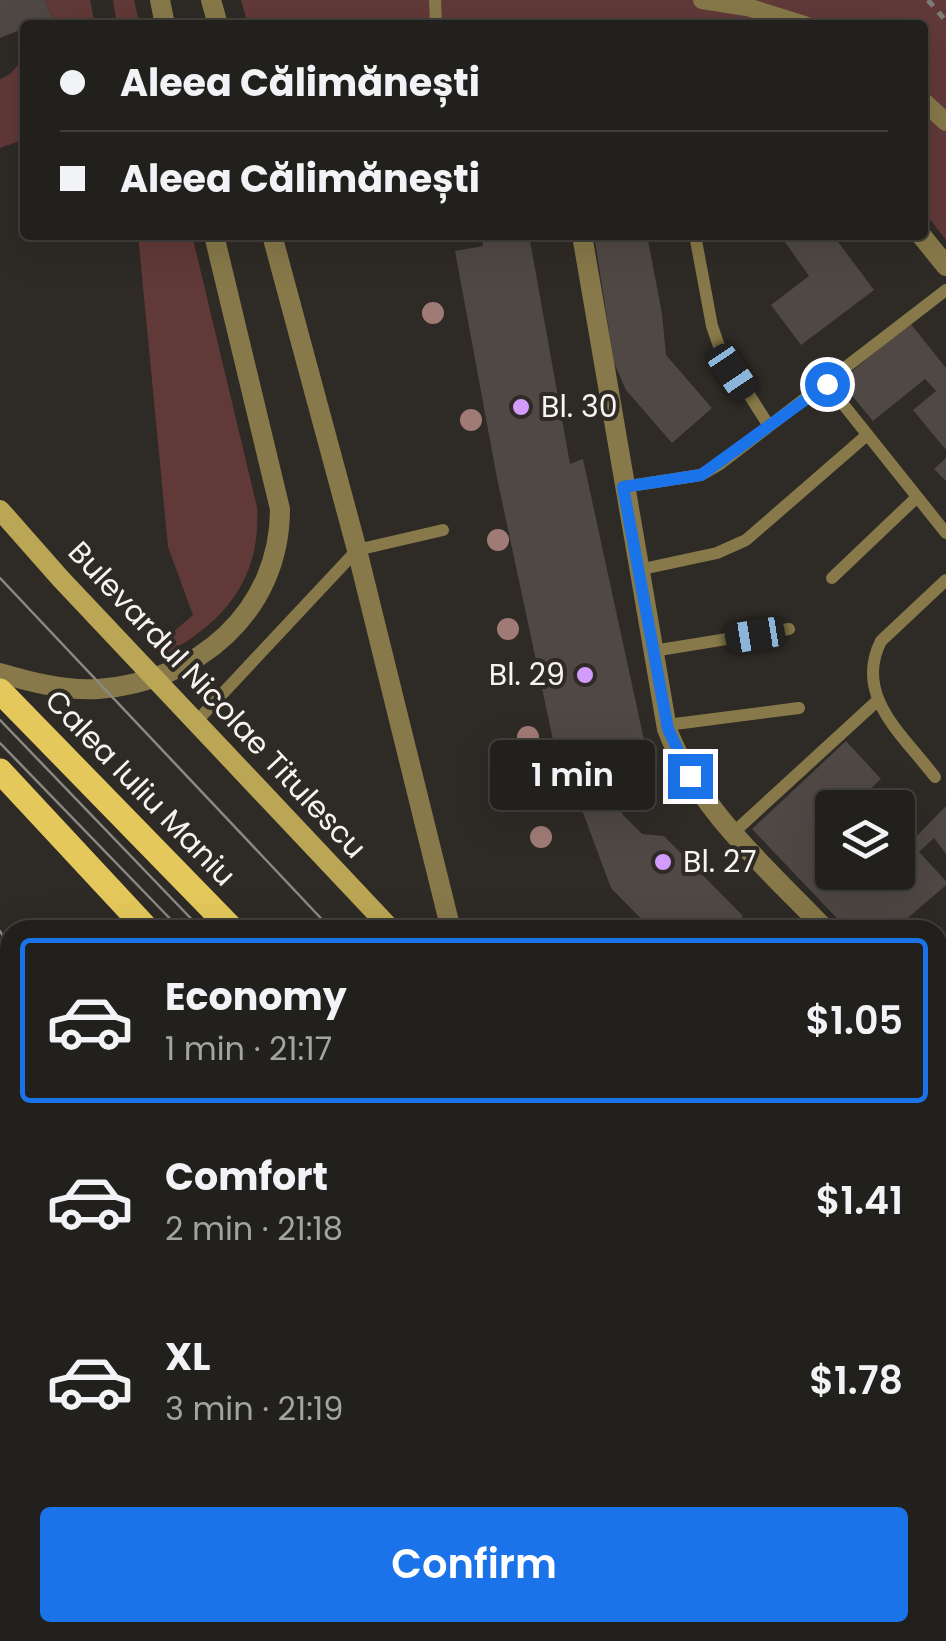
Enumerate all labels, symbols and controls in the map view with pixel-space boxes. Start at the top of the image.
text: Aleea Călimănești [120,56,480,109]
text: Aleea Călimănești [120,152,480,205]
car [703,339,761,405]
route start [805,362,850,407]
place label: Bl. 30 [541,385,618,428]
marker: Bl. 30 [510,396,532,418]
street label: Bulevardul Nicolae Titulescu [59,532,376,868]
car [723,615,787,655]
place label: Bl. 29 [489,653,565,696]
marker: Bl. 29 [574,664,596,686]
street label: Calea Iuliu Maniu [35,680,245,895]
callout: 1 min [490,741,655,811]
text: 1 min [531,752,614,797]
route end [668,754,713,799]
map controls [815,790,915,890]
button: layers [815,790,915,890]
place label: Bl. 27 [683,840,757,883]
marker: Bl. 27 [652,851,674,873]
text: Economy [165,970,347,1023]
icon: car [45,976,135,1066]
text: $1.05 [805,994,903,1047]
text: 1 min · 21:17 [165,1026,332,1071]
text: Comfort [165,1150,328,1203]
icon: car [45,1156,135,1246]
text: $1.41 [816,1174,903,1227]
text: 2 min · 21:18 [165,1206,343,1251]
text: XL [165,1330,210,1383]
icon: car [45,1336,135,1426]
text: $1.78 [809,1354,903,1407]
text: 3 min · 21:19 [165,1386,343,1431]
button: Confirm [40,1507,908,1622]

